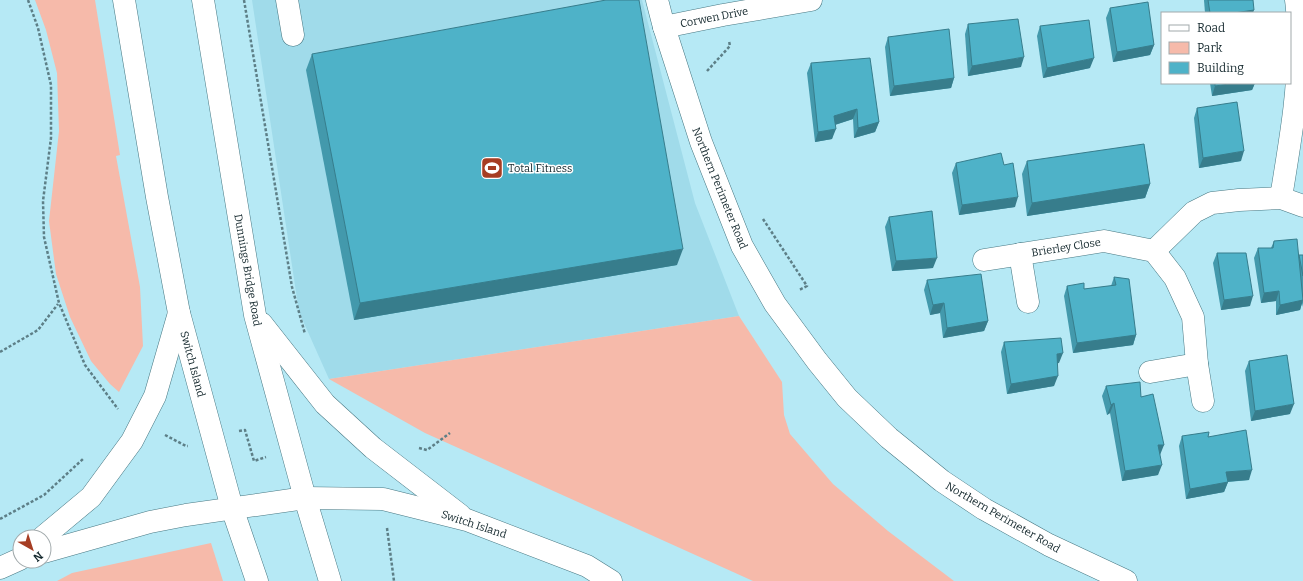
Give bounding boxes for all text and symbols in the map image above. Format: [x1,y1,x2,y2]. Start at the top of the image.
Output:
street label: Corwen Drive [679,5,749,30]
legend [1161,12,1291,84]
text: Road [1197,21,1225,35]
text: Park [1197,41,1223,55]
text: Building [1197,61,1244,75]
street label: Northern Perimeter Road [689,125,750,251]
sports icon: Total Fitness [479,155,505,181]
place label: Total Fitness [508,162,572,175]
street label: Dunnings Bridge Road [231,213,264,328]
street label: Brierley Close [1030,236,1102,259]
street label: Switch Island [177,330,208,399]
street label: Northern Perimeter Road [943,479,1063,556]
street label: Switch Island [440,508,509,541]
north arrow [12,529,52,569]
text: N [30,549,45,564]

